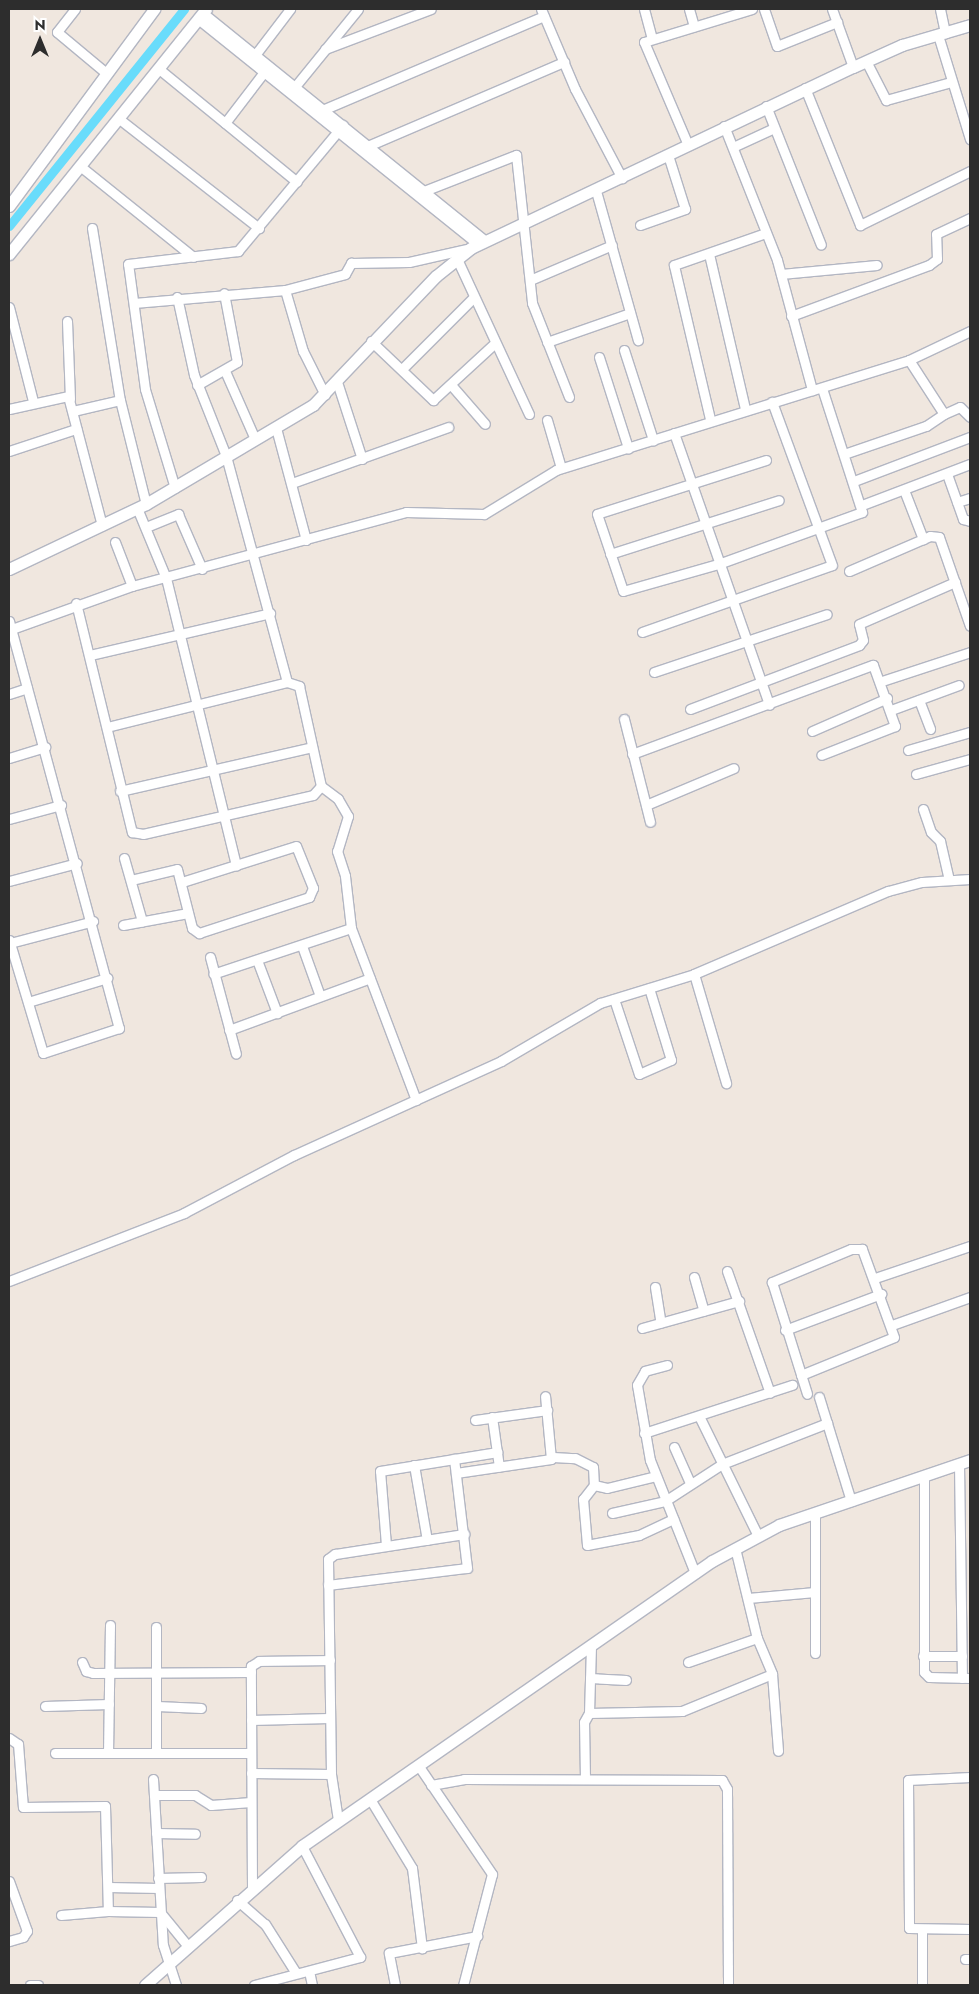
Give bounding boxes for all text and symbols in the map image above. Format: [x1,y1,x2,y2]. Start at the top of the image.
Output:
north arrow [15,15,65,65]
text: N [34,15,46,35]

